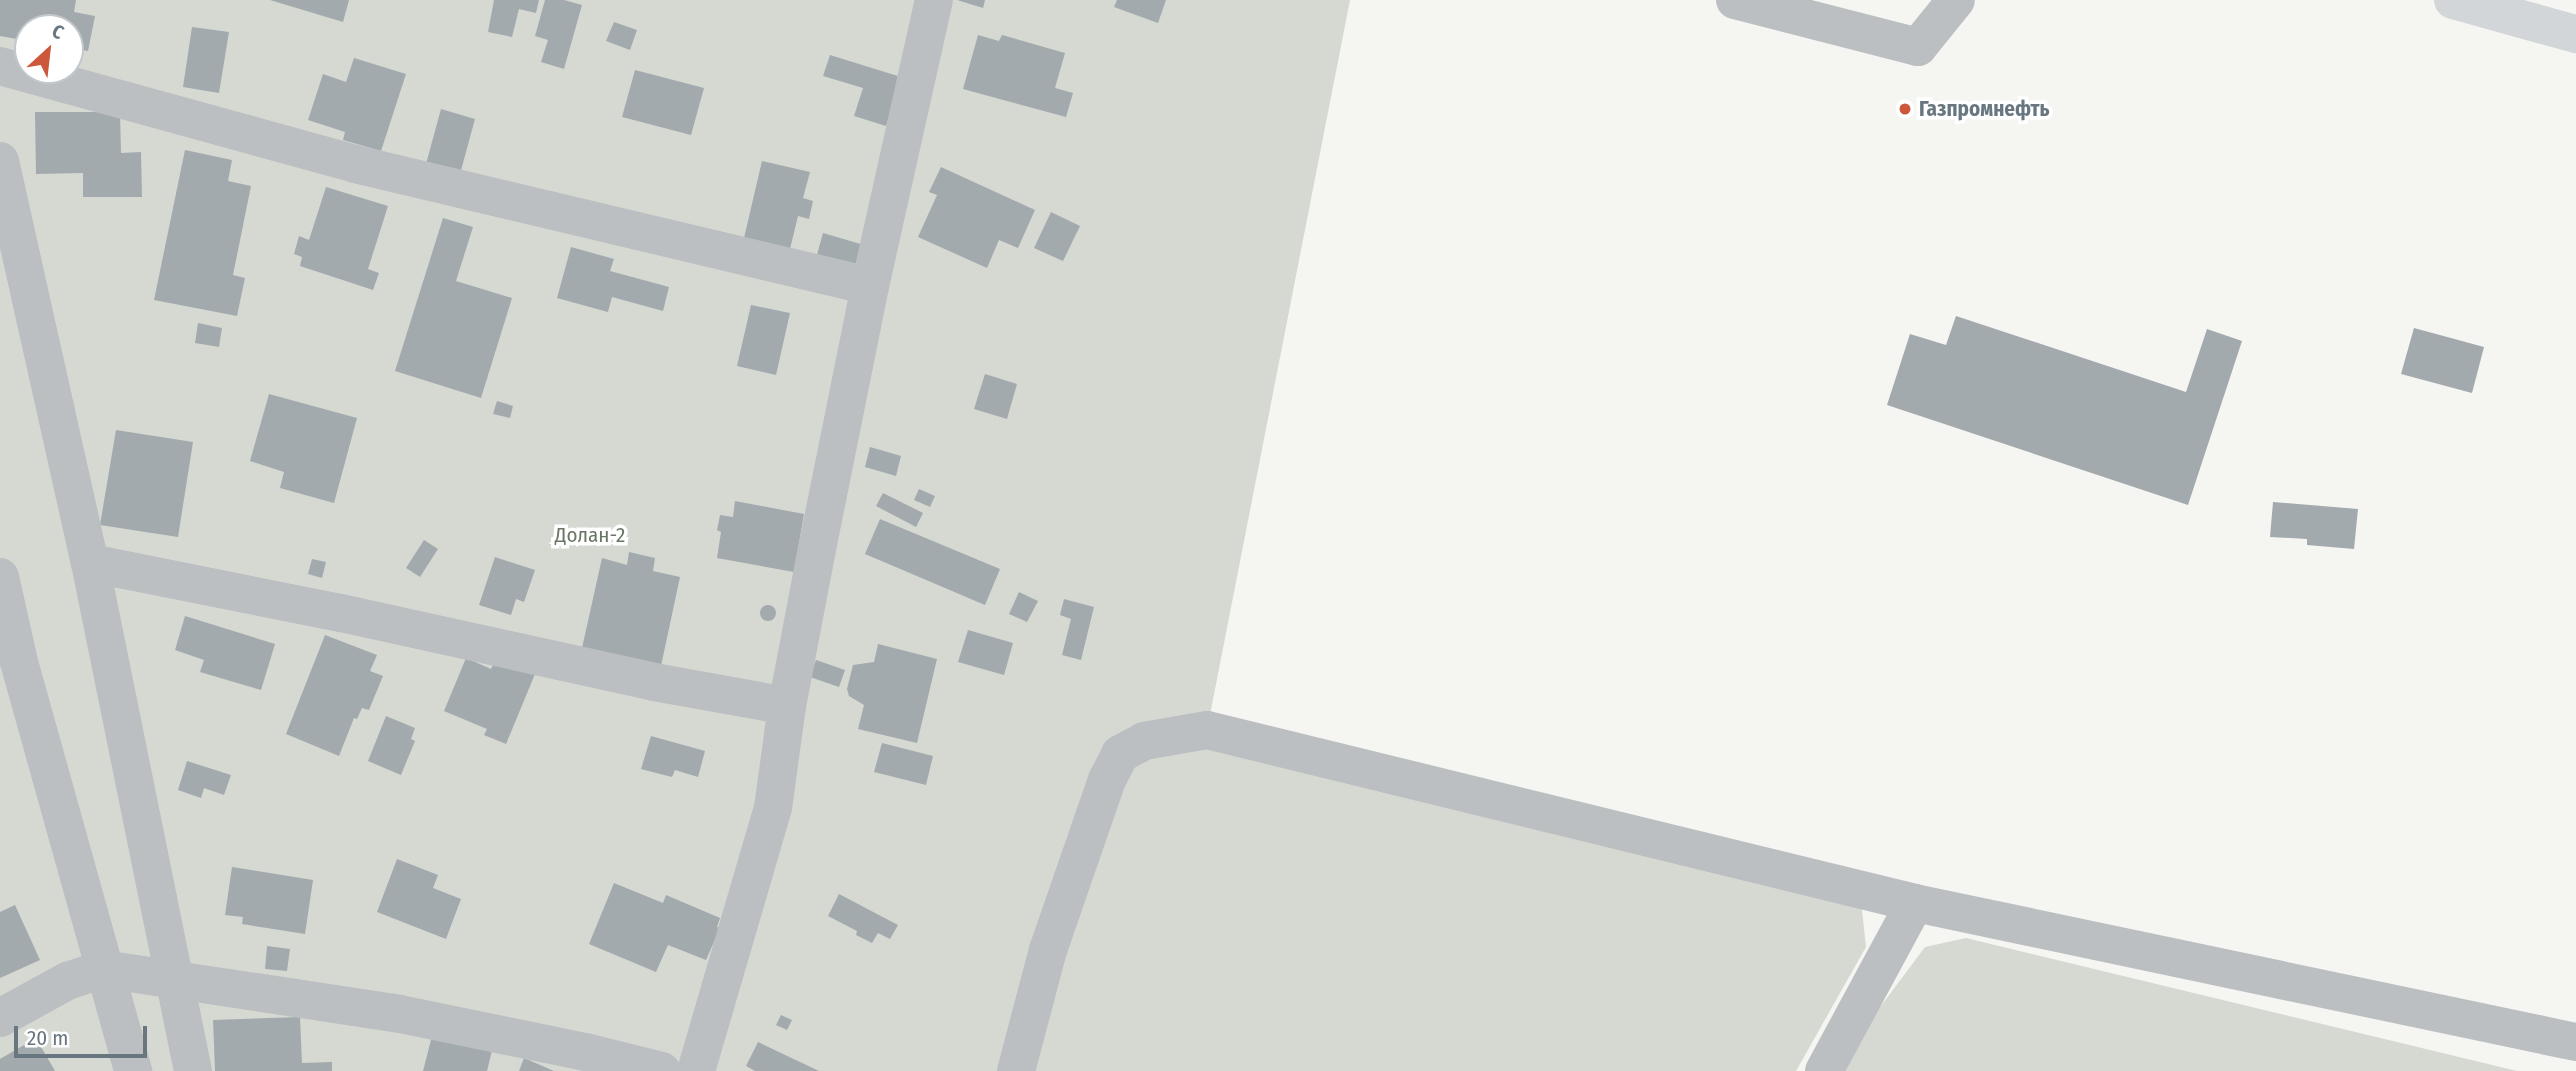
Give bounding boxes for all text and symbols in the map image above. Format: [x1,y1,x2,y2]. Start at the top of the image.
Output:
north arrow [14,14,84,84]
text: С [48,19,68,44]
place label: Газпромнефть [1919,96,2049,122]
marker: Газпромнефть [1897,101,1913,117]
park label: Долан-2 [555,522,625,548]
scale bar [18,1012,150,1056]
text: 20 m [27,1025,68,1051]

